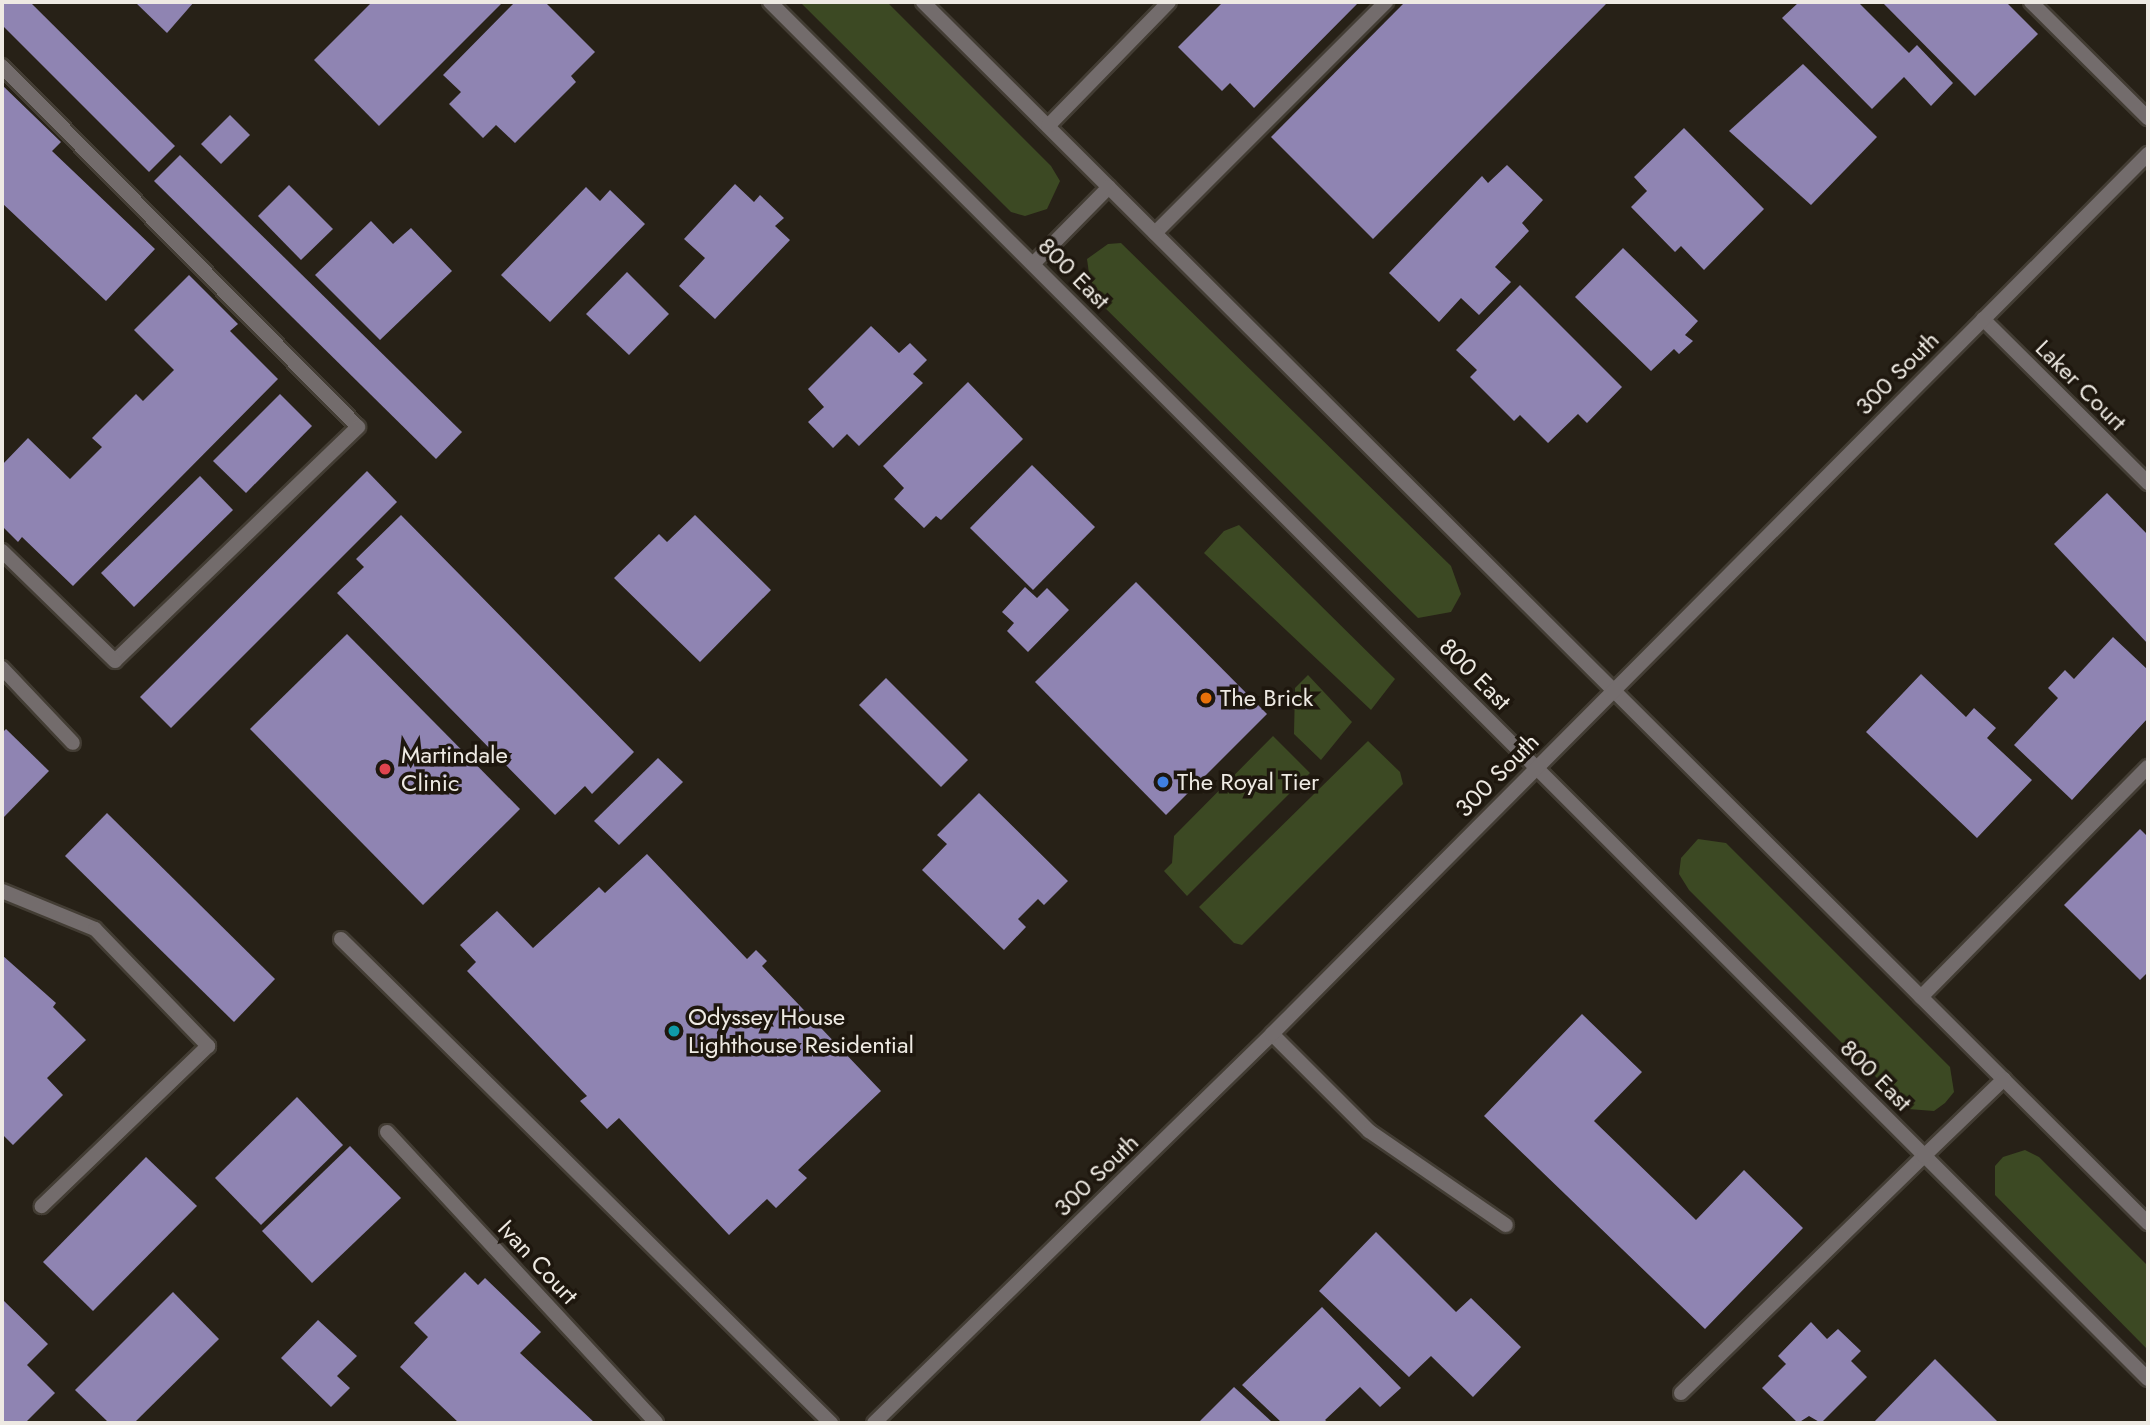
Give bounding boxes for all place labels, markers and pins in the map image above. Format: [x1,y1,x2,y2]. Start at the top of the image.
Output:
place label: The Brick [1220,684,1313,712]
marker: The Brick [1198,690,1214,706]
place label: Martindale Clinic [401,741,508,797]
marker: Martindale Clinic [375,759,395,779]
place label: The Royal Tier [1177,768,1319,796]
marker: The Royal Tier [1155,774,1171,790]
place label: Odyssey House Lighthouse Residential [688,1003,914,1059]
marker: Odyssey House Lighthouse Residential [666,1023,682,1039]

